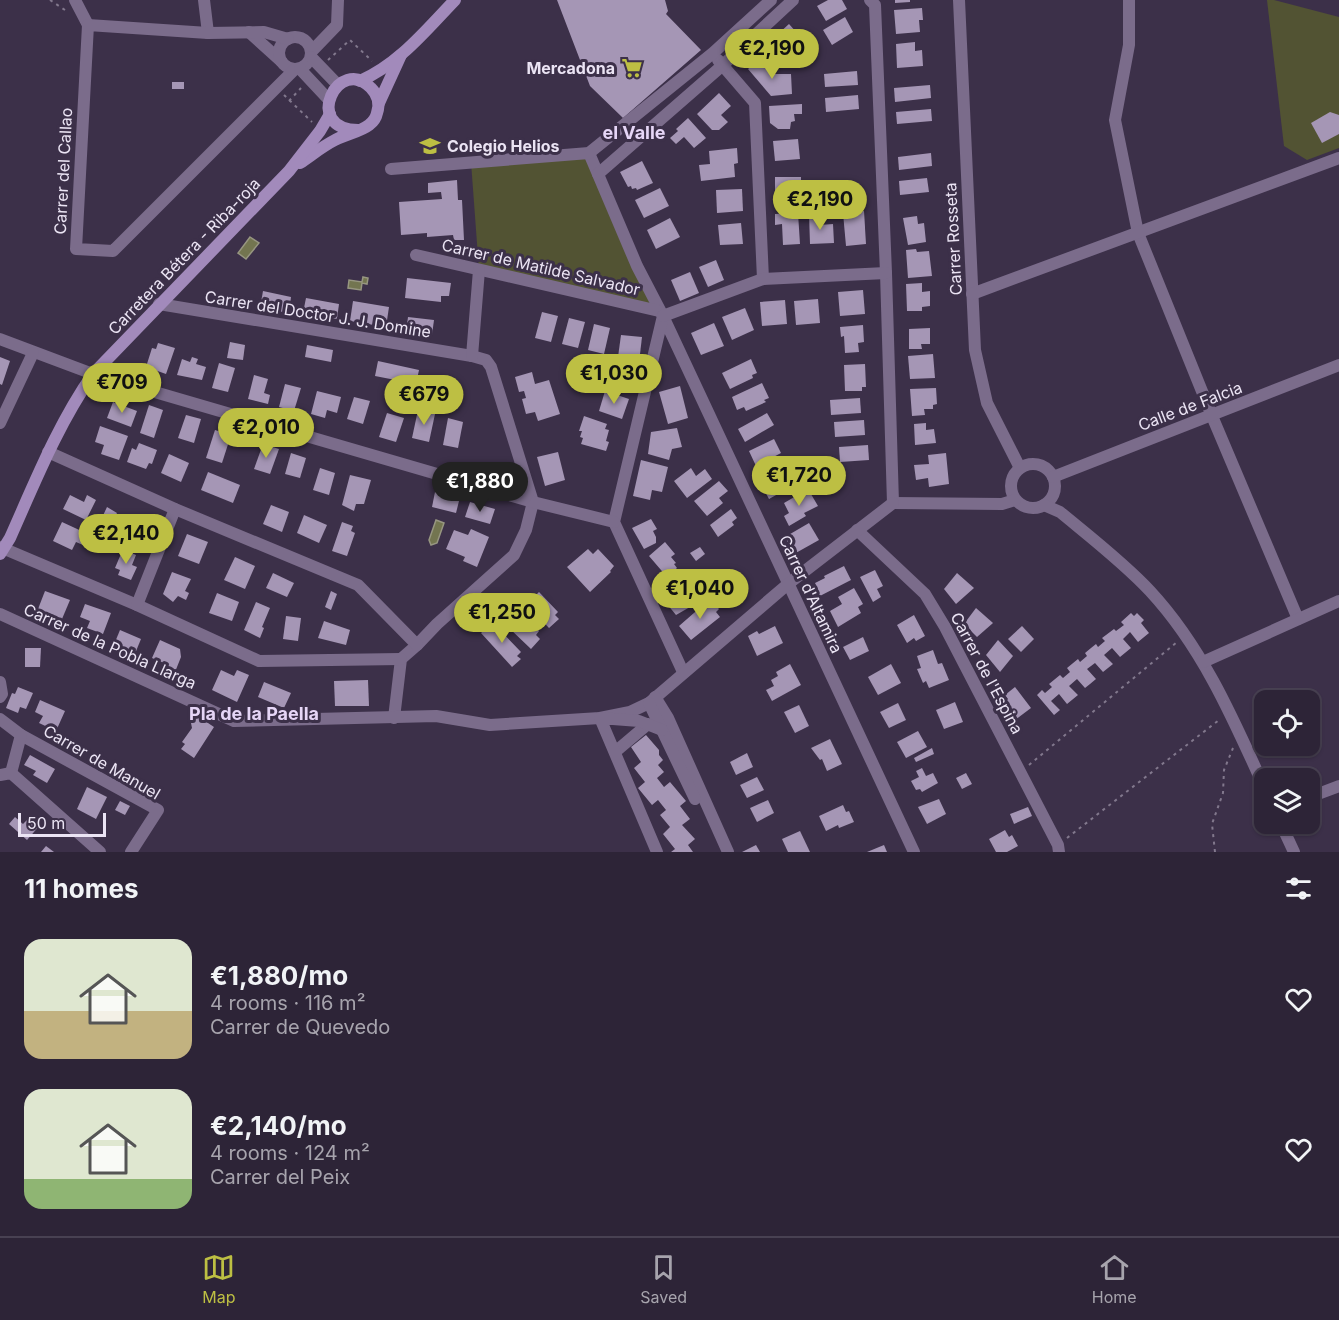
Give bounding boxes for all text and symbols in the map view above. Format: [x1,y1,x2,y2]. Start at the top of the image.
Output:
pin: €2,190 [723,29,821,80]
text: €2,190 [739,36,805,60]
supermarket icon: Mercadona [620,56,644,80]
place label: Mercadona [526,58,615,78]
street label: Carrer del Callao [50,107,76,235]
district label: el Valle [602,122,666,143]
school or university icon: Colegio Helios [418,134,442,158]
place label: Colegio Helios [447,136,560,156]
street label: Carretera Bétera - Riba-roja [104,173,264,339]
pin: €2,190 [771,180,869,231]
street label: Carrer Rosseta [940,182,966,296]
text: €2,190 [787,187,853,211]
street label: Carrer de Matilde Salvador [440,234,642,300]
street label: Carrer del Doctor J. J. Domine [203,286,433,342]
pin: €1,030 [565,354,663,405]
text: €1,030 [580,361,648,385]
pin: €709 [86,363,158,414]
text: €709 [96,370,148,394]
pin: €679 [388,375,460,426]
street label: Calle de Falcia [1135,377,1245,435]
text: €679 [398,382,450,406]
pin: €2,010 [217,408,315,459]
text: €2,010 [232,415,300,439]
pin: €1,720 [750,456,848,507]
pin: €1,880 [431,462,529,513]
text: €1,720 [766,463,832,487]
text: €1,880 [446,469,514,493]
pin: €2,140 [77,514,175,565]
text: €2,140 [93,521,159,545]
street label: Carrer d'Altamira [775,532,847,656]
pin: €1,040 [651,569,749,620]
text: €1,040 [666,576,734,600]
pin: €1,250 [453,593,551,644]
street label: Carrer de la Pobla Llarga [21,599,199,693]
text: €1,250 [468,600,536,624]
street label: Carrer de l'Espina [946,609,1028,737]
map controls [1254,690,1320,834]
button: locate [1254,690,1320,756]
district label: Pla de la Paella [189,703,319,724]
street label: Carrer de Manuel [40,720,164,804]
button: layers [1254,768,1320,834]
scale bar [18,810,106,838]
text: 50 m [27,813,65,833]
icon: filters [1282,872,1315,905]
text: 11 homes [24,873,139,904]
text: €1,880/mo [210,960,348,991]
icon: home [72,963,144,1035]
icon: heart [1282,983,1315,1016]
text: 4 rooms · 116 m² [210,991,365,1015]
text: Carrer de Quevedo [210,1015,390,1039]
text: €2,140/mo [210,1110,347,1141]
icon: home [72,1113,144,1185]
icon: heart [1282,1133,1315,1166]
text: 4 rooms · 124 m² [210,1141,370,1165]
text: Carrer del Peix [210,1165,350,1189]
tab: Map [202,1251,236,1307]
tab: Saved [640,1251,687,1307]
tab: Home [1092,1251,1137,1307]

